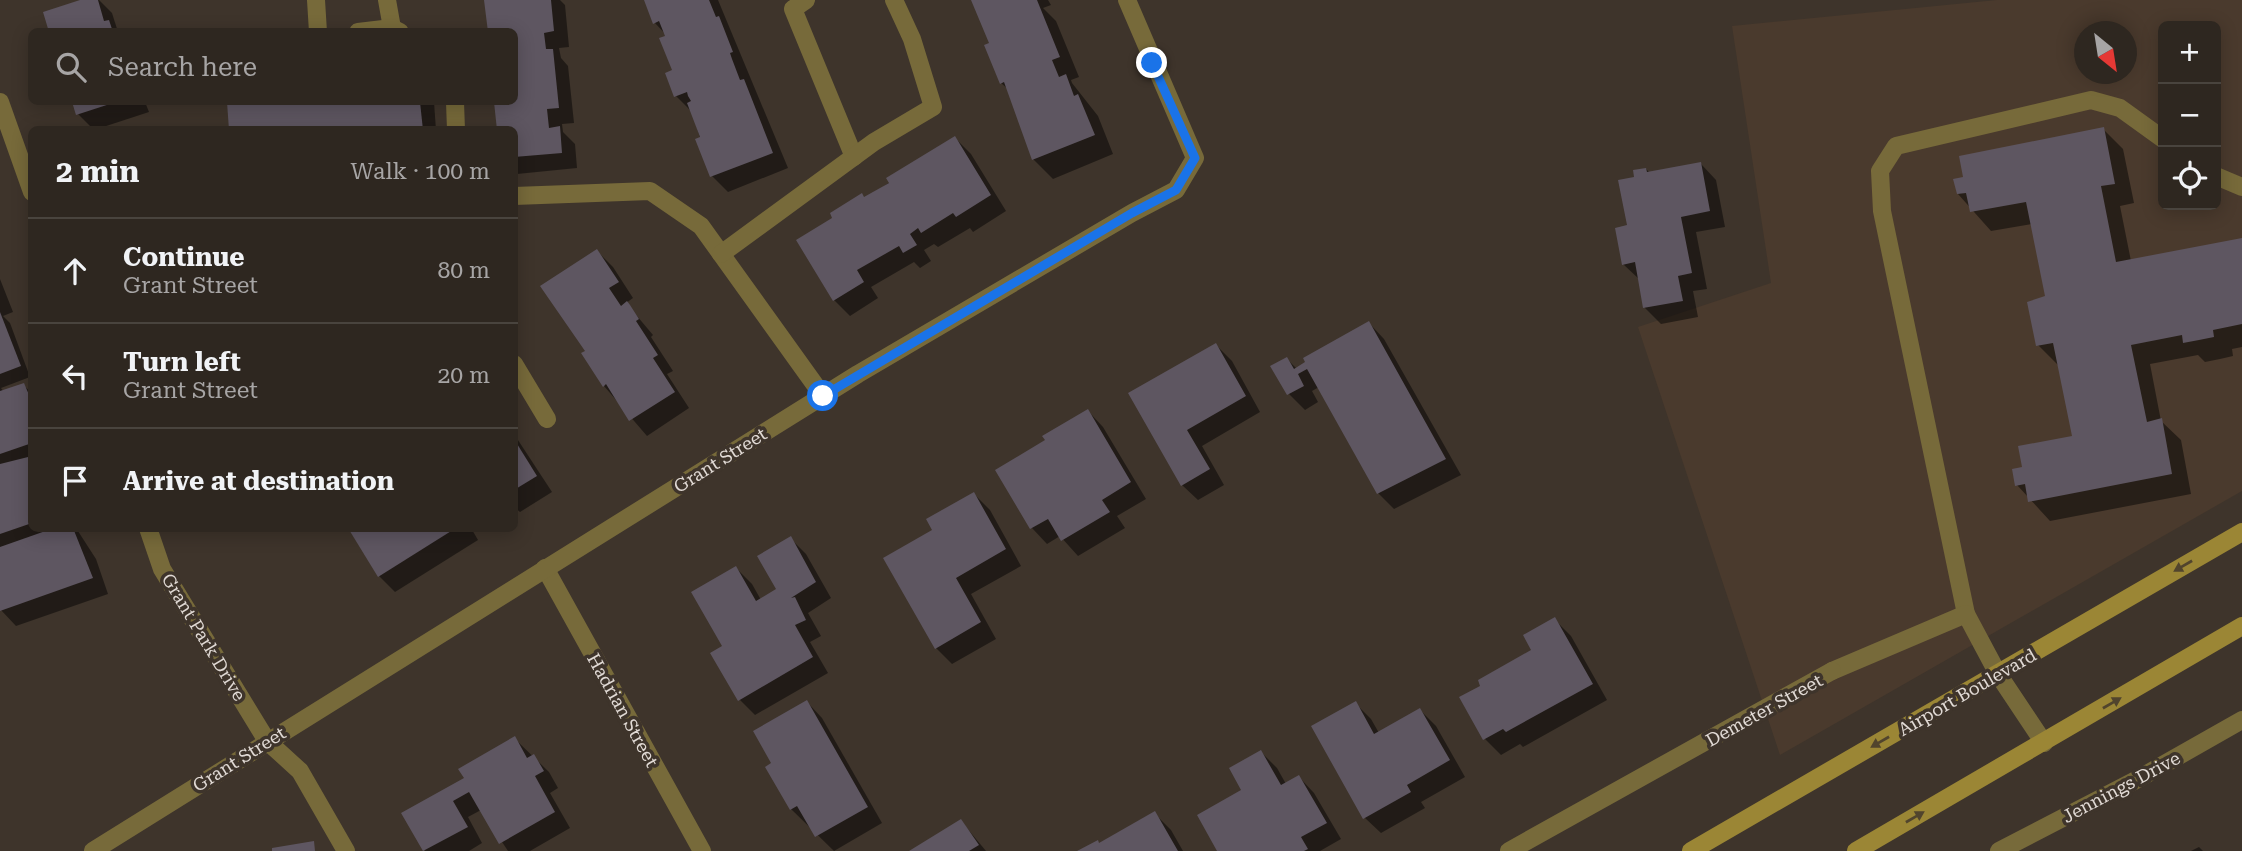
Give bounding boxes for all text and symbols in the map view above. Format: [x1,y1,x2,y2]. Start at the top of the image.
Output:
north arrow [2074,21,2137,84]
map controls [2158,21,2221,210]
button: + [2158,21,2221,84]
search box [28,28,518,105]
route end [1136,47,1167,78]
icon: search [52,48,90,86]
text: Search here [108,52,257,82]
button: − [2158,84,2221,147]
button: locate [2158,147,2221,210]
text: 2 min [56,154,139,189]
text: Walk · 100 m [351,158,490,185]
text: Continue [123,242,245,272]
icon: ahead [56,252,94,290]
text: 80 m [437,257,490,284]
text: Grant Street [123,272,258,299]
text: Turn left [123,347,241,377]
icon: left [56,357,94,395]
text: 20 m [437,362,490,389]
text: Grant Street [123,377,258,404]
route start [807,380,838,411]
street label: Grant Street [670,423,771,497]
icon: arrive [56,462,94,500]
text: Arrive at destination [123,466,394,496]
one-way arrow [2173,560,2193,572]
street label: Grant Park Drive [158,569,250,705]
street label: Airport Boulevard [1894,644,2040,740]
street label: Hadrian Street [583,650,663,771]
street label: Demeter Street [1702,669,1826,751]
one-way arrow [2102,696,2121,709]
street label: Grant Street [189,722,290,796]
one-way arrow [1871,735,1890,748]
street label: Jennings Drive [2058,747,2184,827]
one-way arrow [1905,811,1925,823]

